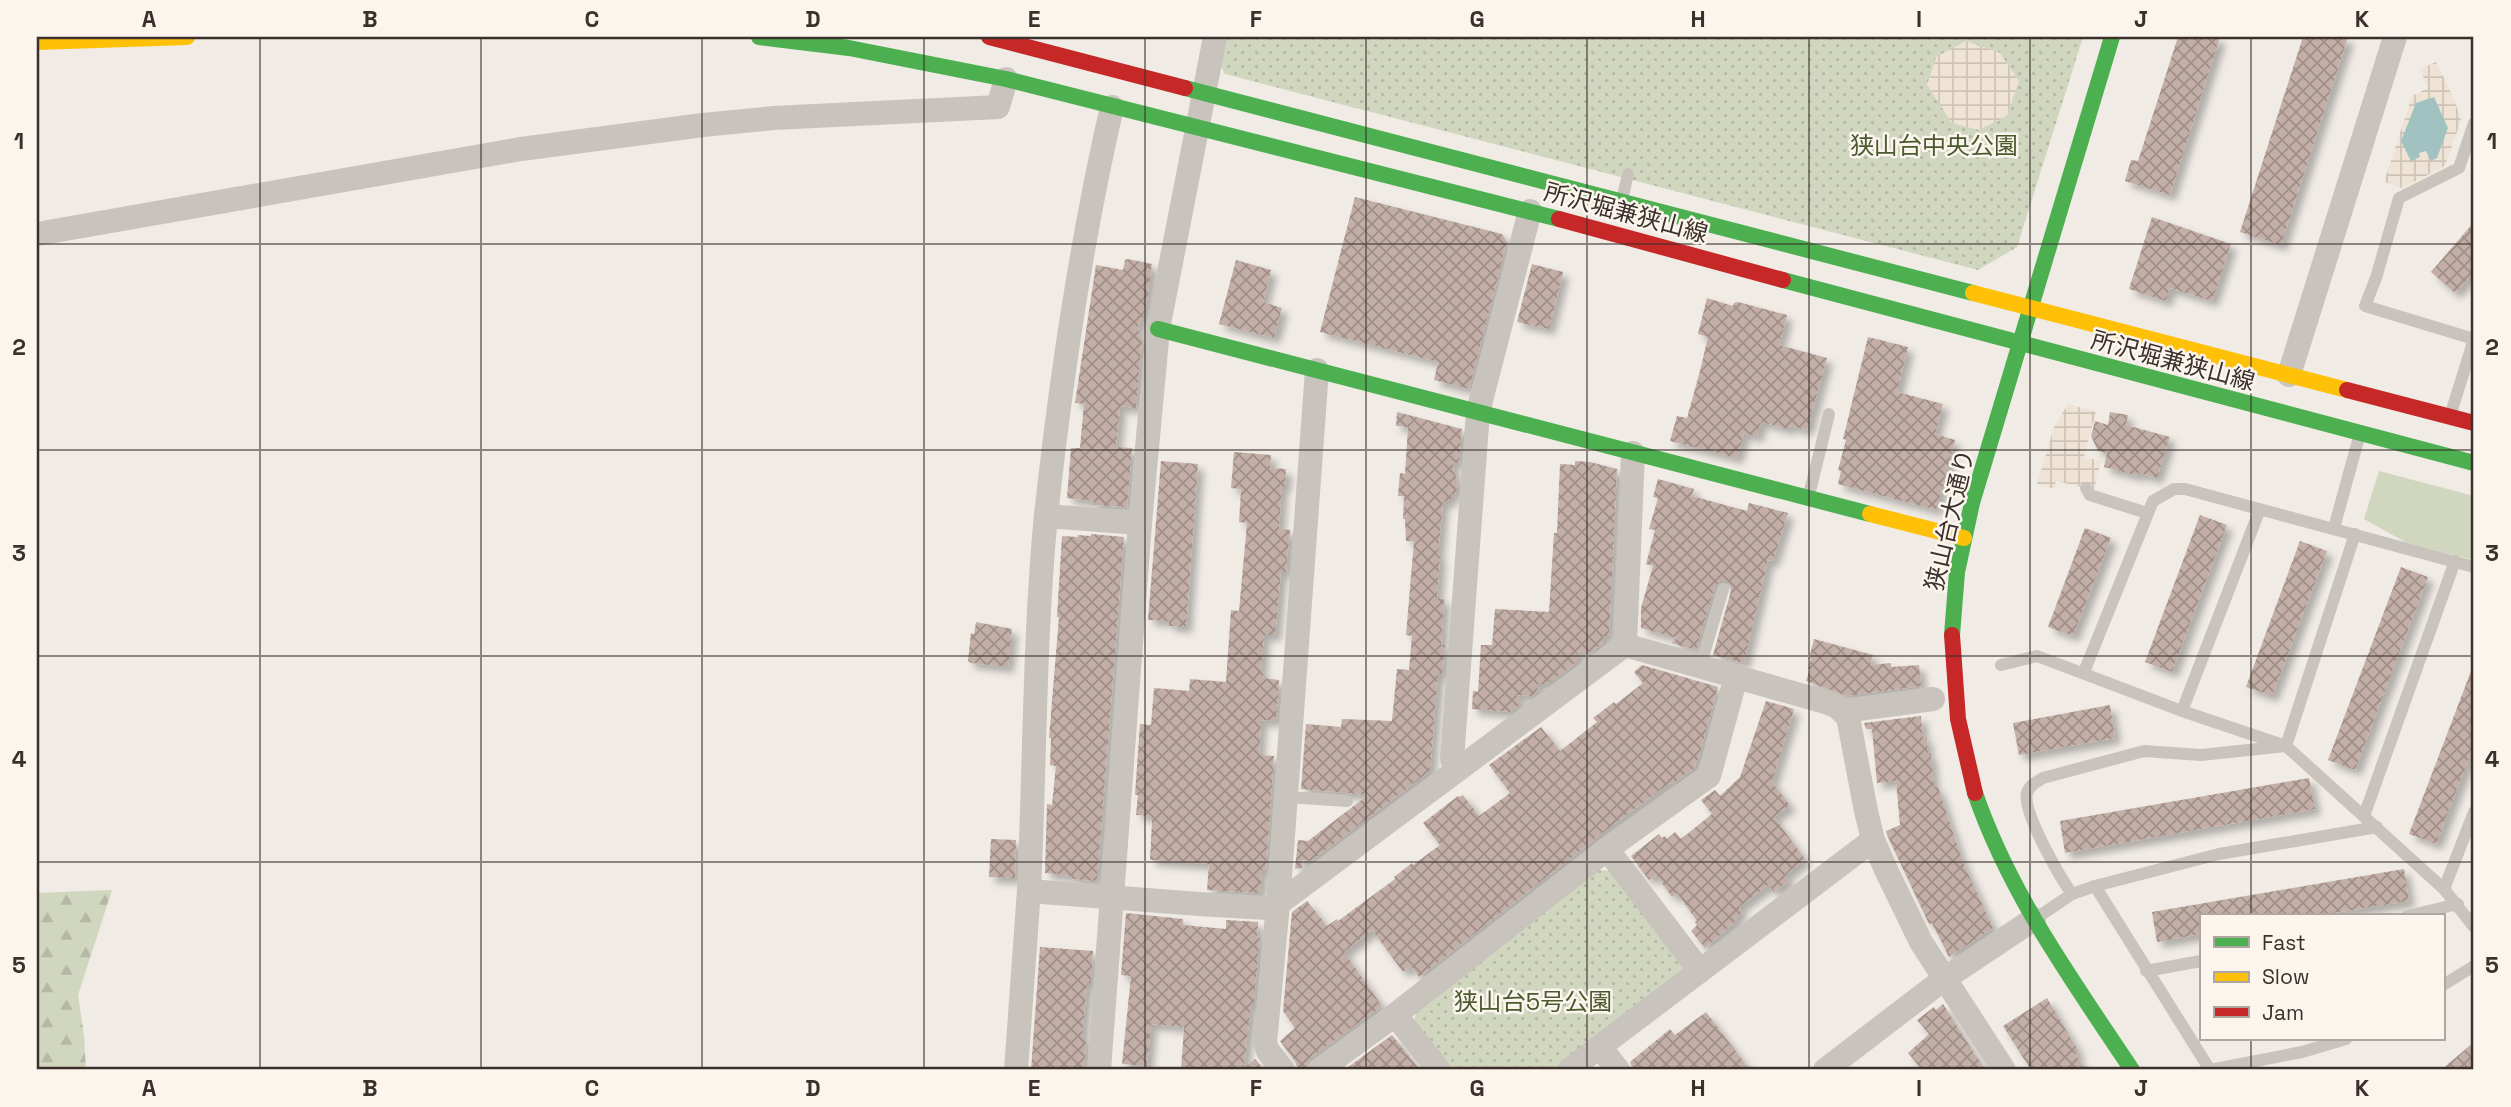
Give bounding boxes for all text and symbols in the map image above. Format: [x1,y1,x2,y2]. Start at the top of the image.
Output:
text: A [142,4,157,34]
text: B [362,4,378,34]
text: C [585,4,599,34]
text: D [805,4,821,34]
text: E [1028,4,1040,34]
text: F [1250,4,1262,34]
text: G [1469,4,1485,34]
text: H [1690,4,1706,34]
text: I [1916,4,1922,34]
text: J [2134,4,2148,34]
text: K [2355,4,2370,34]
text: 1 [14,126,24,156]
text: 1 [2487,126,2497,156]
park label: 狭山台中央公園 [1850,130,2018,161]
street label: 所沢堀兼狭山線 [1541,176,1711,249]
street label: 所沢堀兼狭山線 [2088,324,2258,397]
text: 2 [12,332,26,362]
text: 2 [2485,332,2499,362]
street label: 狭山台大通り [1918,446,1981,594]
text: 3 [12,538,26,568]
text: 3 [2485,538,2499,568]
text: 4 [12,744,27,774]
text: 4 [2485,744,2500,774]
legend [2200,914,2444,1040]
text: Fast [2262,929,2306,956]
text: 5 [12,950,26,980]
text: 5 [2485,950,2499,980]
text: Slow [2262,963,2310,990]
park label: 狭山台5号公園 [1454,986,1612,1017]
text: Jam [2262,999,2304,1026]
text: A [142,1073,157,1103]
text: B [362,1073,378,1103]
text: C [585,1073,599,1103]
text: D [805,1073,821,1103]
text: E [1028,1073,1040,1103]
text: F [1250,1073,1262,1103]
text: G [1469,1073,1485,1103]
text: H [1690,1073,1706,1103]
text: I [1916,1073,1922,1103]
text: J [2134,1073,2148,1103]
text: K [2355,1073,2370,1103]

